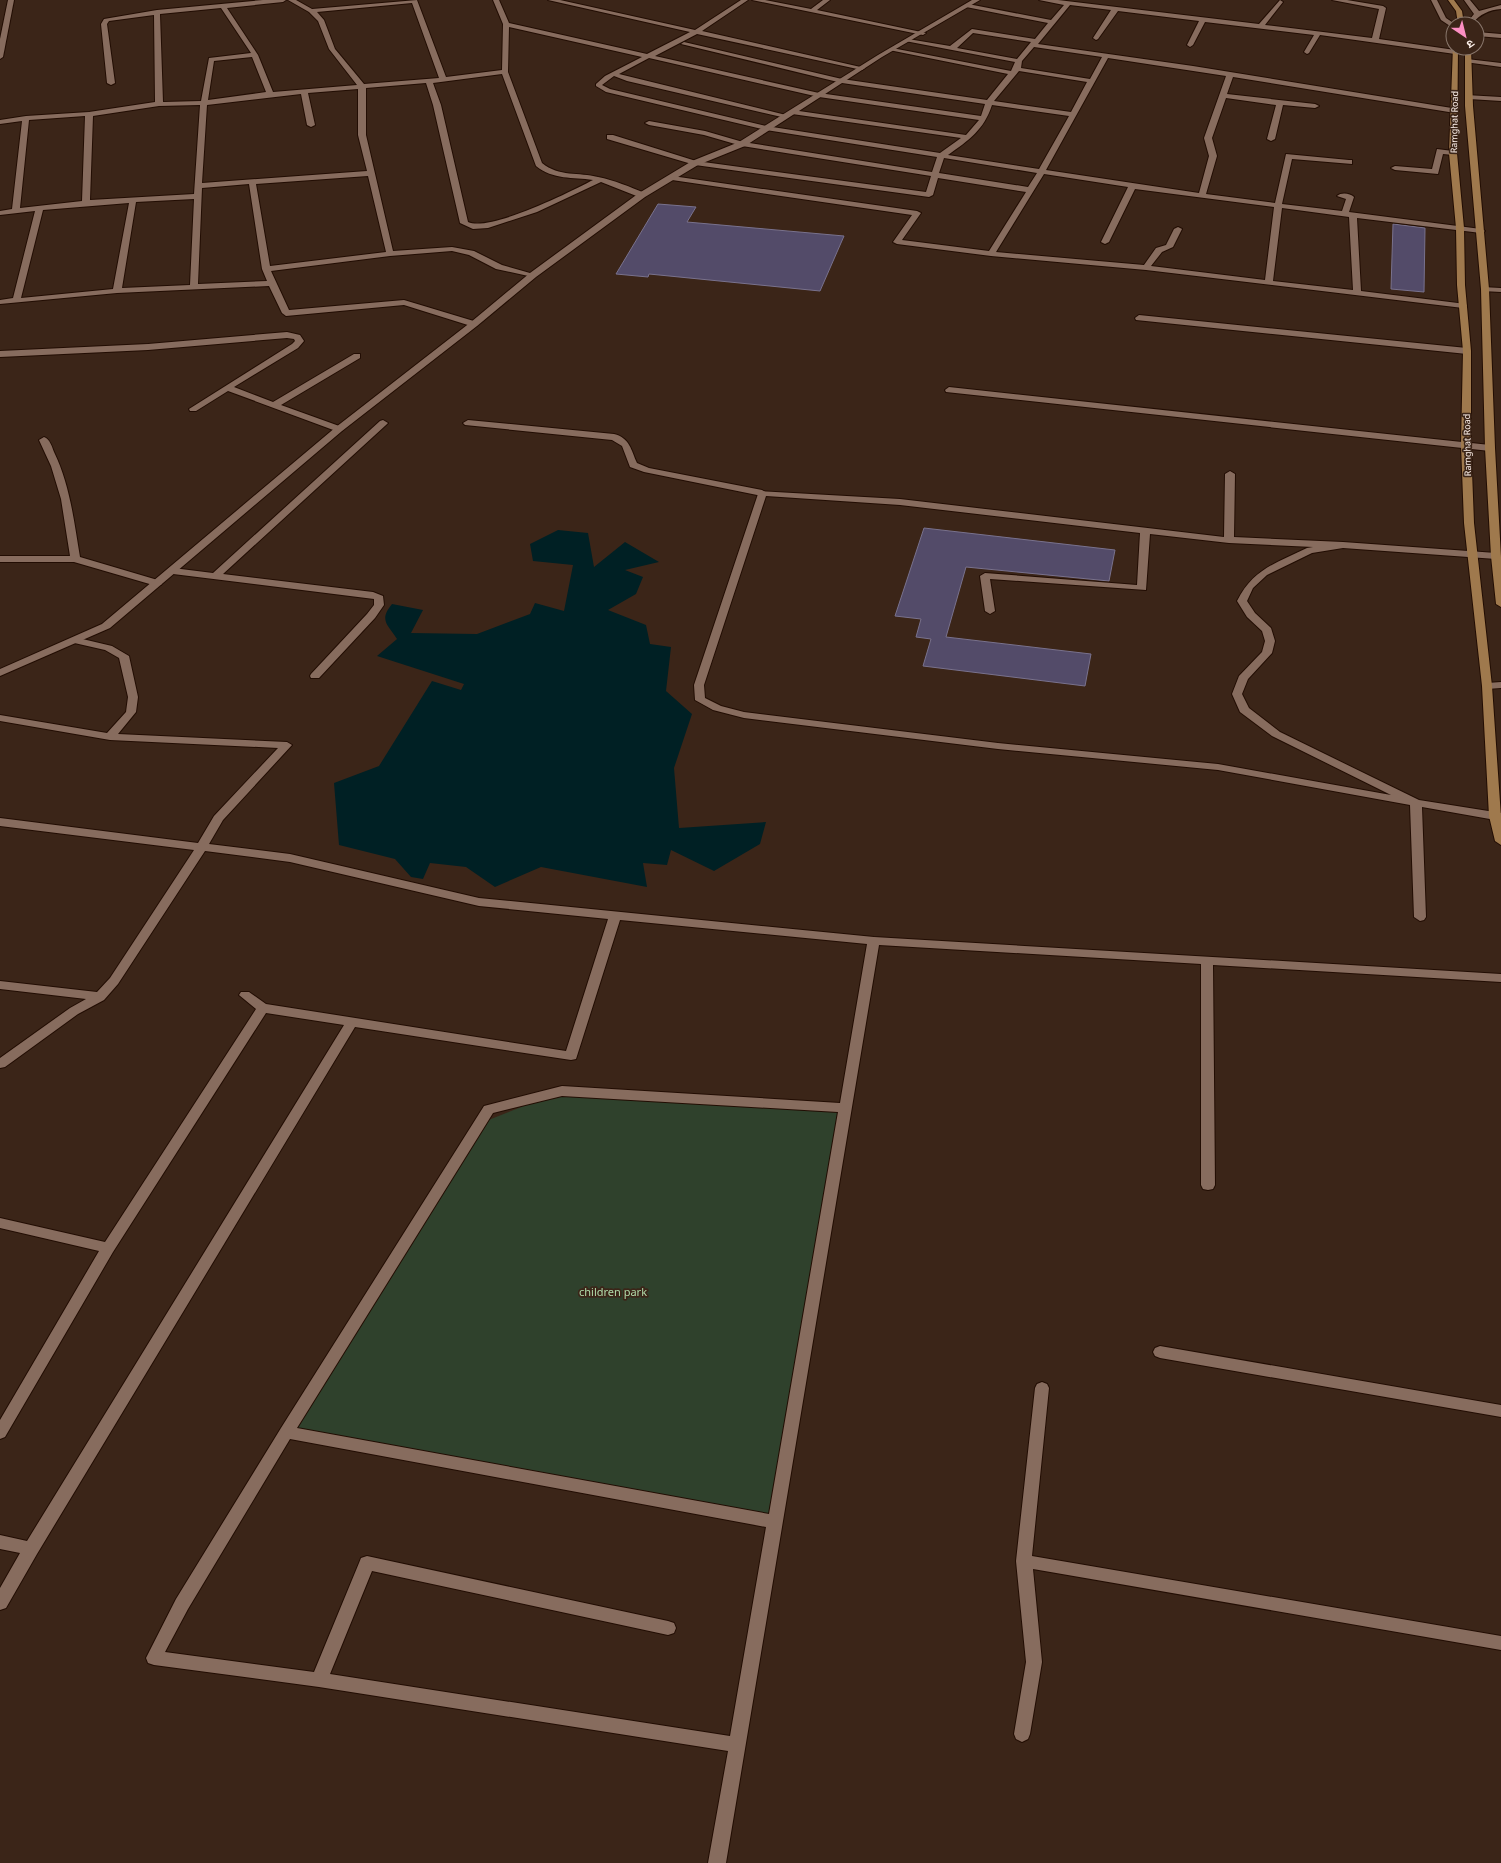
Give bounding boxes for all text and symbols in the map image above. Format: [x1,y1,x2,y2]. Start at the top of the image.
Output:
north arrow [1445,16,1485,56]
text: उ [1464,37,1478,53]
street label: Ramghat Road [1447,91,1461,153]
street label: Ramghat Road [1460,414,1474,476]
park label: children park [579,1284,647,1299]

